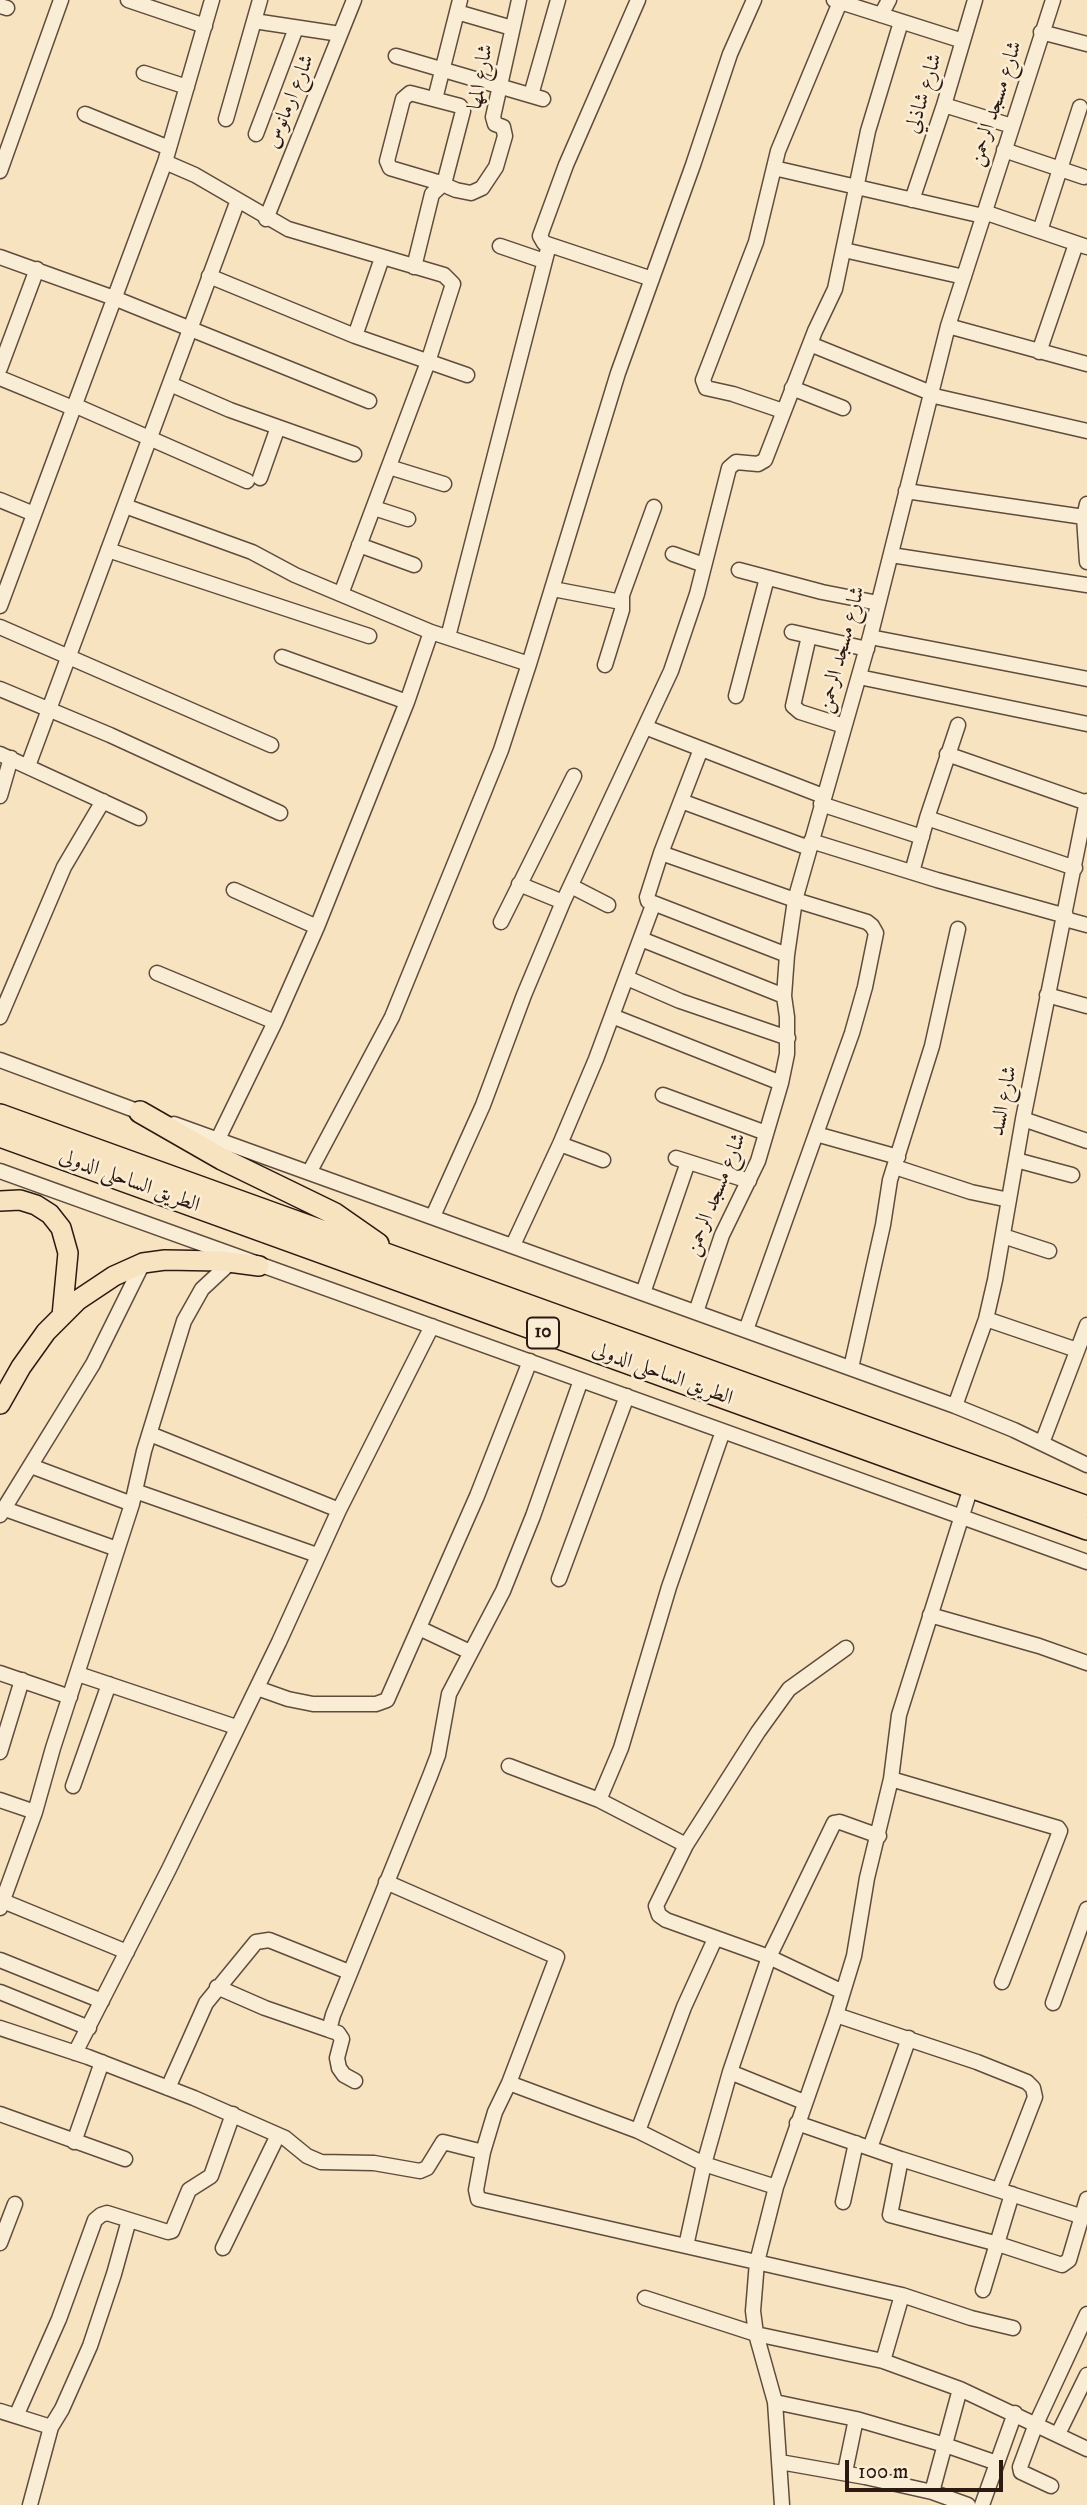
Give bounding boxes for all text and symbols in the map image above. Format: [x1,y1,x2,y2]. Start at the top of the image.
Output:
street label: شارع مسجد الرحمن [965,38,1029,170]
street label: شارع المها [464,42,500,112]
street label: شارع ارمانوس [261,51,321,153]
street label: شارع شاذلي [901,51,949,137]
street label: شارع مسجد الرحمن [814,584,872,716]
street label: شارع السد [986,1064,1024,1138]
street label: شارع مسجد الرحمن [681,1130,753,1260]
street label: الطريق الساحلى الدولى [55,1145,203,1219]
road number: 10 [527,1317,559,1348]
street label: الطريق الساحلى الدولى [588,1338,736,1412]
scale bar [849,2446,1006,2490]
text: 100 m [858,2459,909,2485]

